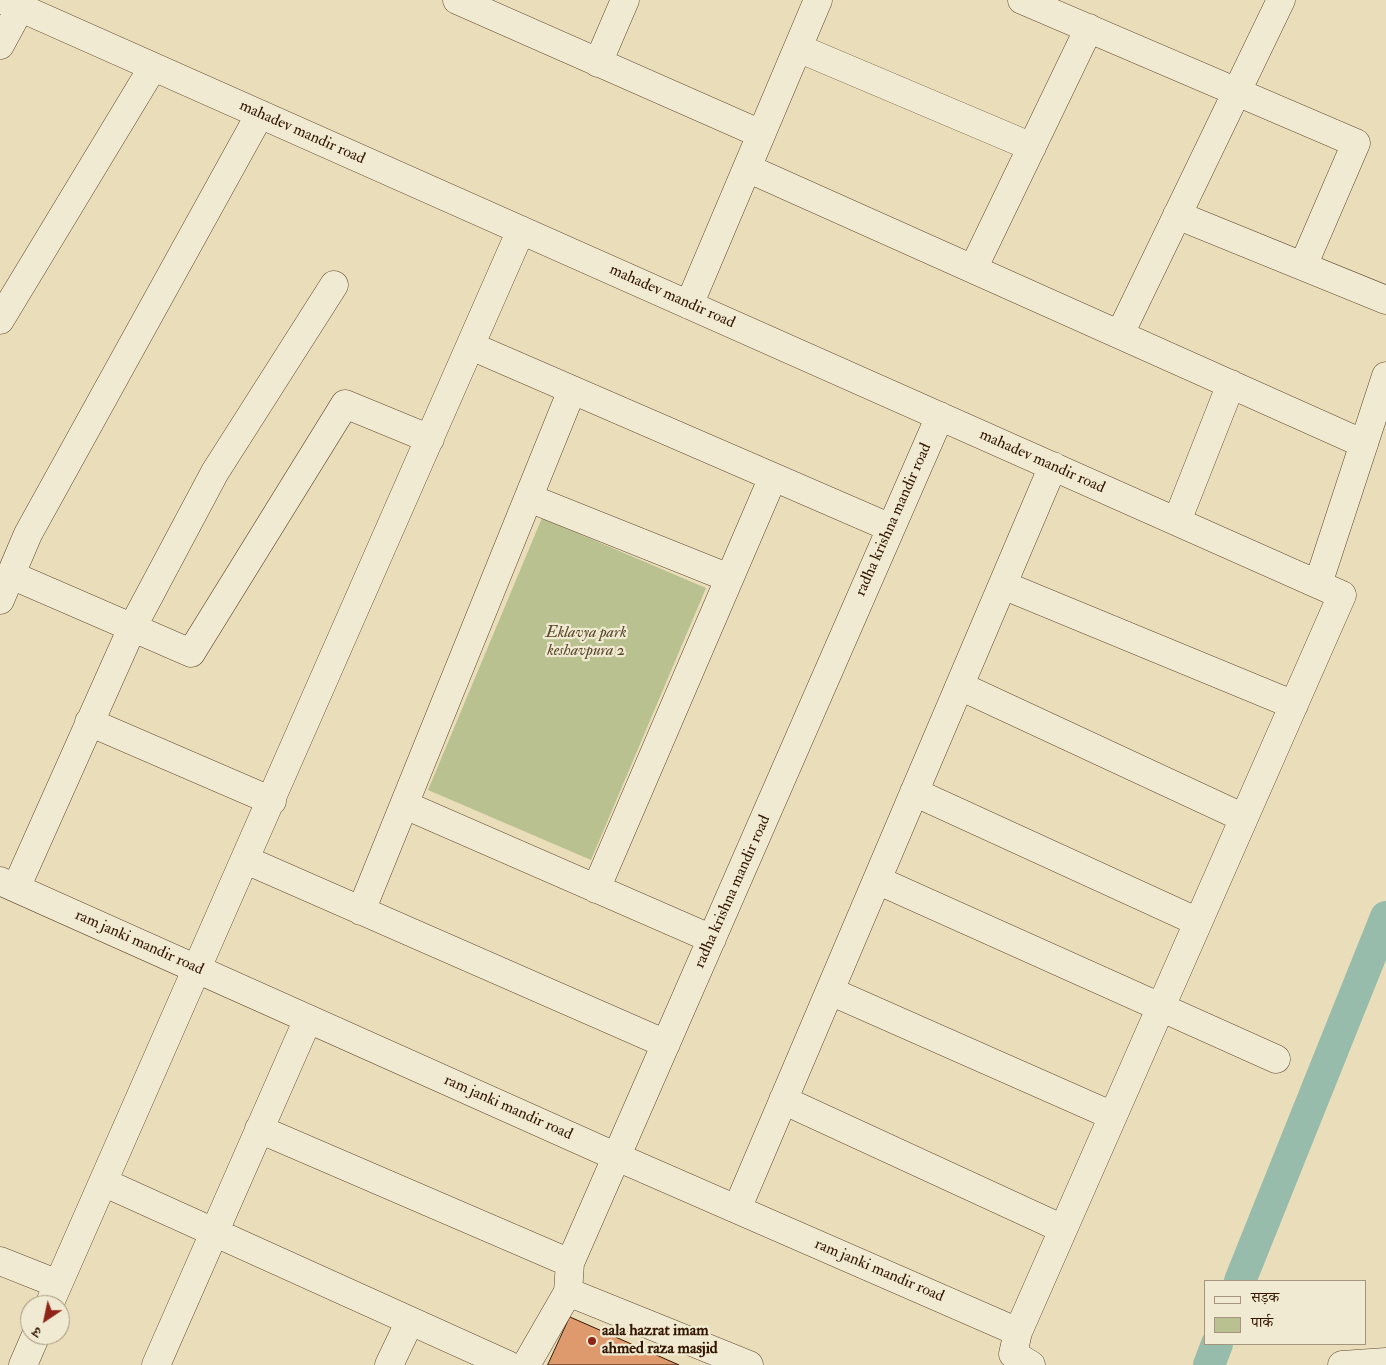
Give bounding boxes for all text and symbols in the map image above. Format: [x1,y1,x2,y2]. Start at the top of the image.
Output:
street label: mahadev mandir road [236,97,368,169]
street label: mahadev mandir road [606,261,738,333]
street label: mahadev mandir road [976,426,1108,498]
street label: radha krishna mandir road [852,441,936,599]
park label: Eklavya park keshavpura 2 [545,624,627,662]
street label: radha krishna mandir road [691,813,775,971]
street label: ram janki mandir road [72,906,206,980]
street label: ram janki mandir road [441,1071,575,1145]
street label: ram janki mandir road [811,1235,947,1307]
legend [1204,1280,1366,1345]
text: सड़क [1251,1288,1279,1307]
north arrow [20,1295,70,1345]
text: पार्क [1251,1313,1273,1332]
place label: aala hazrat imam ahmed raza masjid [602,1322,718,1360]
text: उ [29,1323,45,1341]
marker: aala hazrat imam ahmed raza masjid [586,1335,598,1347]

